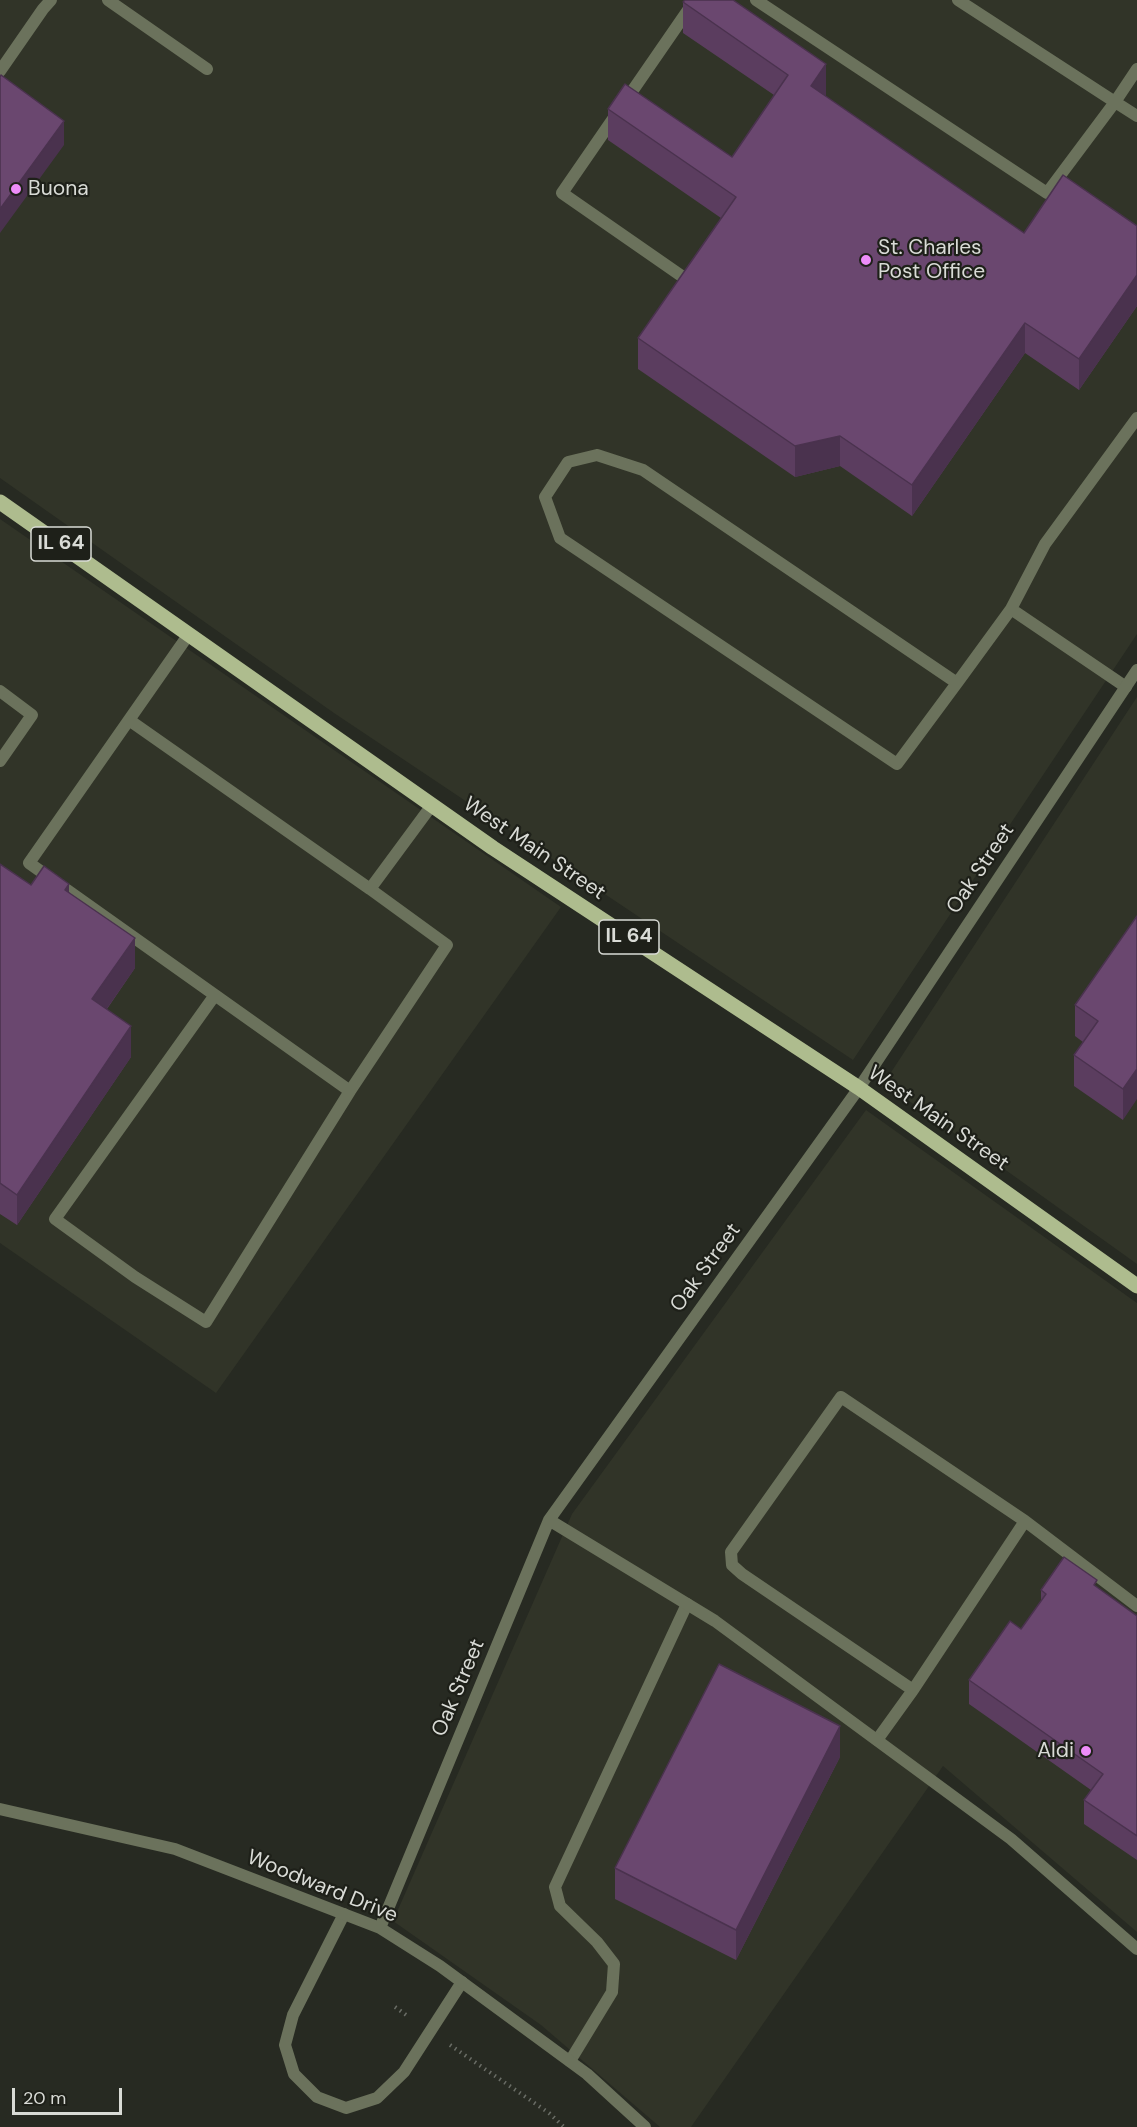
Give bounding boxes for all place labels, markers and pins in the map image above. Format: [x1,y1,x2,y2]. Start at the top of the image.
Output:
place label: Buona [28,176,89,202]
marker: Buona [9,182,23,196]
place label: St. Charles Post Office [878,235,985,285]
marker: St. Charles Post Office [859,253,873,267]
place label: Aldi [1037,1738,1074,1764]
marker: Aldi [1079,1744,1093,1758]

